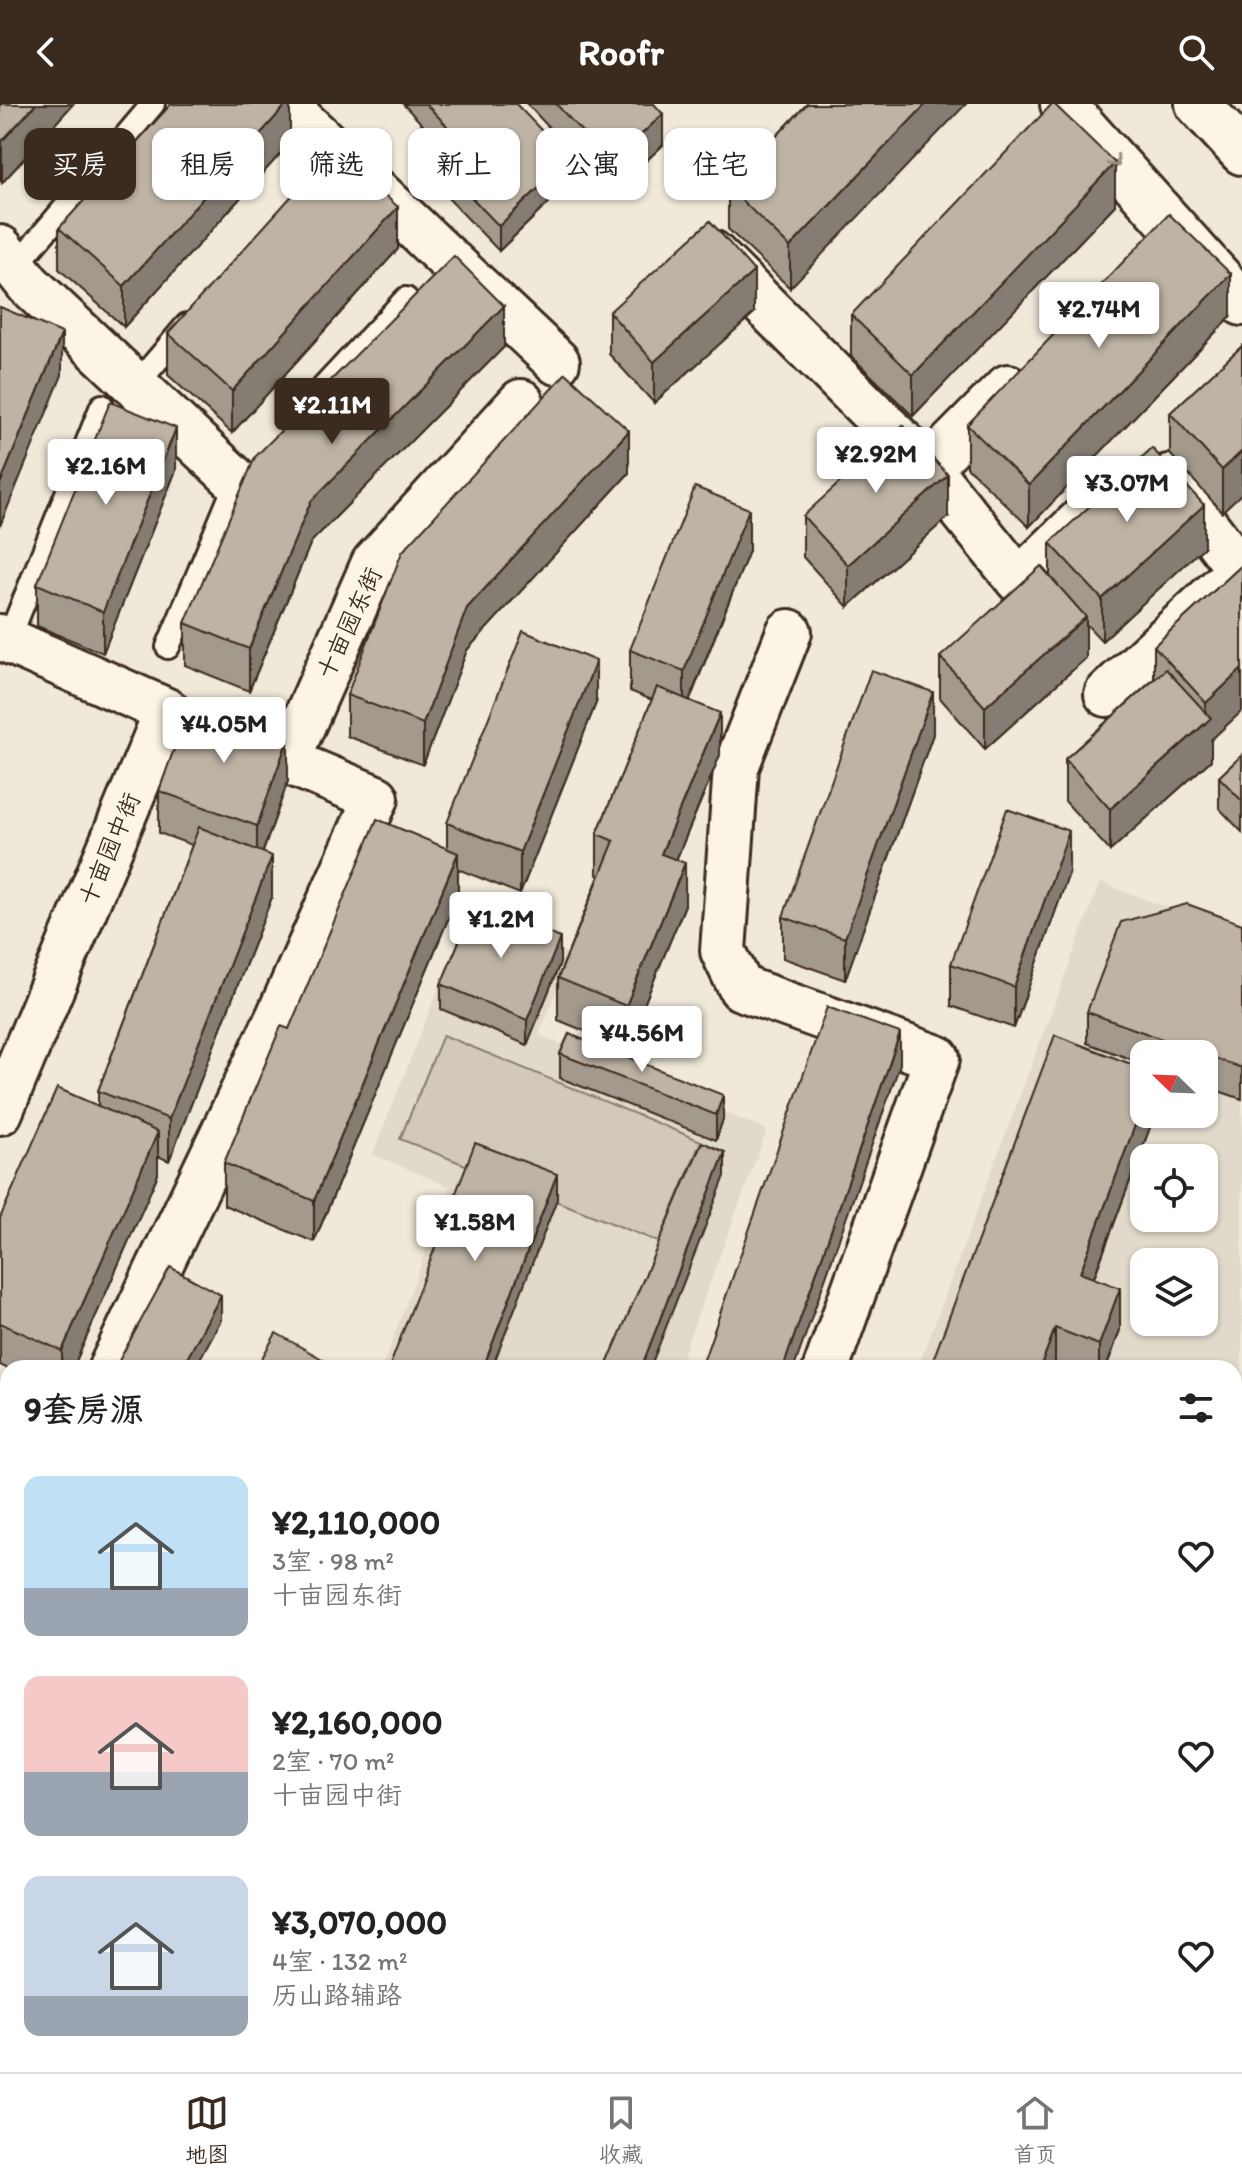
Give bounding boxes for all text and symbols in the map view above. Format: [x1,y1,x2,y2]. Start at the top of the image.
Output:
icon: back [24,30,68,74]
icon: search [1174,30,1218,74]
text: Roofr [578,31,664,74]
chip: 买房 [24,128,136,200]
chip: 租房 [152,128,264,200]
chip: 筛选 [280,128,392,200]
chip: 新上 [408,128,520,200]
chip: 公寓 [536,128,648,200]
chip: 住宅 [664,128,776,200]
one-way arrow [1105,152,1120,167]
pin: ¥2.74M [1034,282,1164,350]
text: ¥2.74M [1057,292,1141,324]
pin: ¥2.11M [267,378,397,446]
text: ¥2.11M [292,388,372,420]
pin: ¥2.92M [811,427,941,495]
text: ¥2.92M [835,437,917,469]
pin: ¥2.16M [41,439,171,507]
text: ¥2.16M [66,449,146,481]
pin: ¥3.07M [1062,456,1192,524]
text: ¥3.07M [1085,466,1169,498]
street label: 十亩园东街 [311,562,387,684]
pin: ¥4.05M [159,697,289,765]
text: ¥4.05M [181,707,267,739]
street label: 十亩园中街 [72,788,146,910]
pin: ¥1.2M [445,892,557,960]
text: ¥1.2M [467,902,535,934]
pin: ¥4.56M [577,1006,707,1074]
text: ¥4.56M [600,1016,684,1048]
north arrow [1130,1040,1218,1128]
map controls [1130,1040,1218,1336]
button: locate [1130,1144,1218,1232]
pin: ¥1.58M [410,1195,540,1263]
text: ¥1.58M [434,1205,516,1237]
button: layers [1130,1248,1218,1336]
icon: filters [1174,1386,1218,1430]
text: 9套房源 [24,1389,144,1430]
text: ¥2,110,000 [272,1502,440,1543]
icon: home [88,1508,184,1604]
icon: heart [1174,1534,1218,1578]
text: 3室 · 98 m² [272,1545,394,1577]
text: 十亩园东街 [272,1579,402,1611]
text: ¥2,160,000 [272,1702,443,1743]
icon: home [88,1708,184,1804]
icon: heart [1174,1734,1218,1778]
text: 2室 · 70 m² [272,1745,394,1777]
text: 十亩园中街 [272,1779,402,1811]
text: ¥3,070,000 [272,1902,447,1943]
icon: home [88,1908,184,2004]
icon: heart [1174,1934,1218,1978]
text: 4室 · 132 m² [272,1945,407,1977]
text: 历山路辅路 [272,1979,402,2011]
tab: 地图 [185,2091,229,2168]
tab: 收藏 [599,2091,643,2168]
tab: 首页 [1013,2091,1057,2168]

